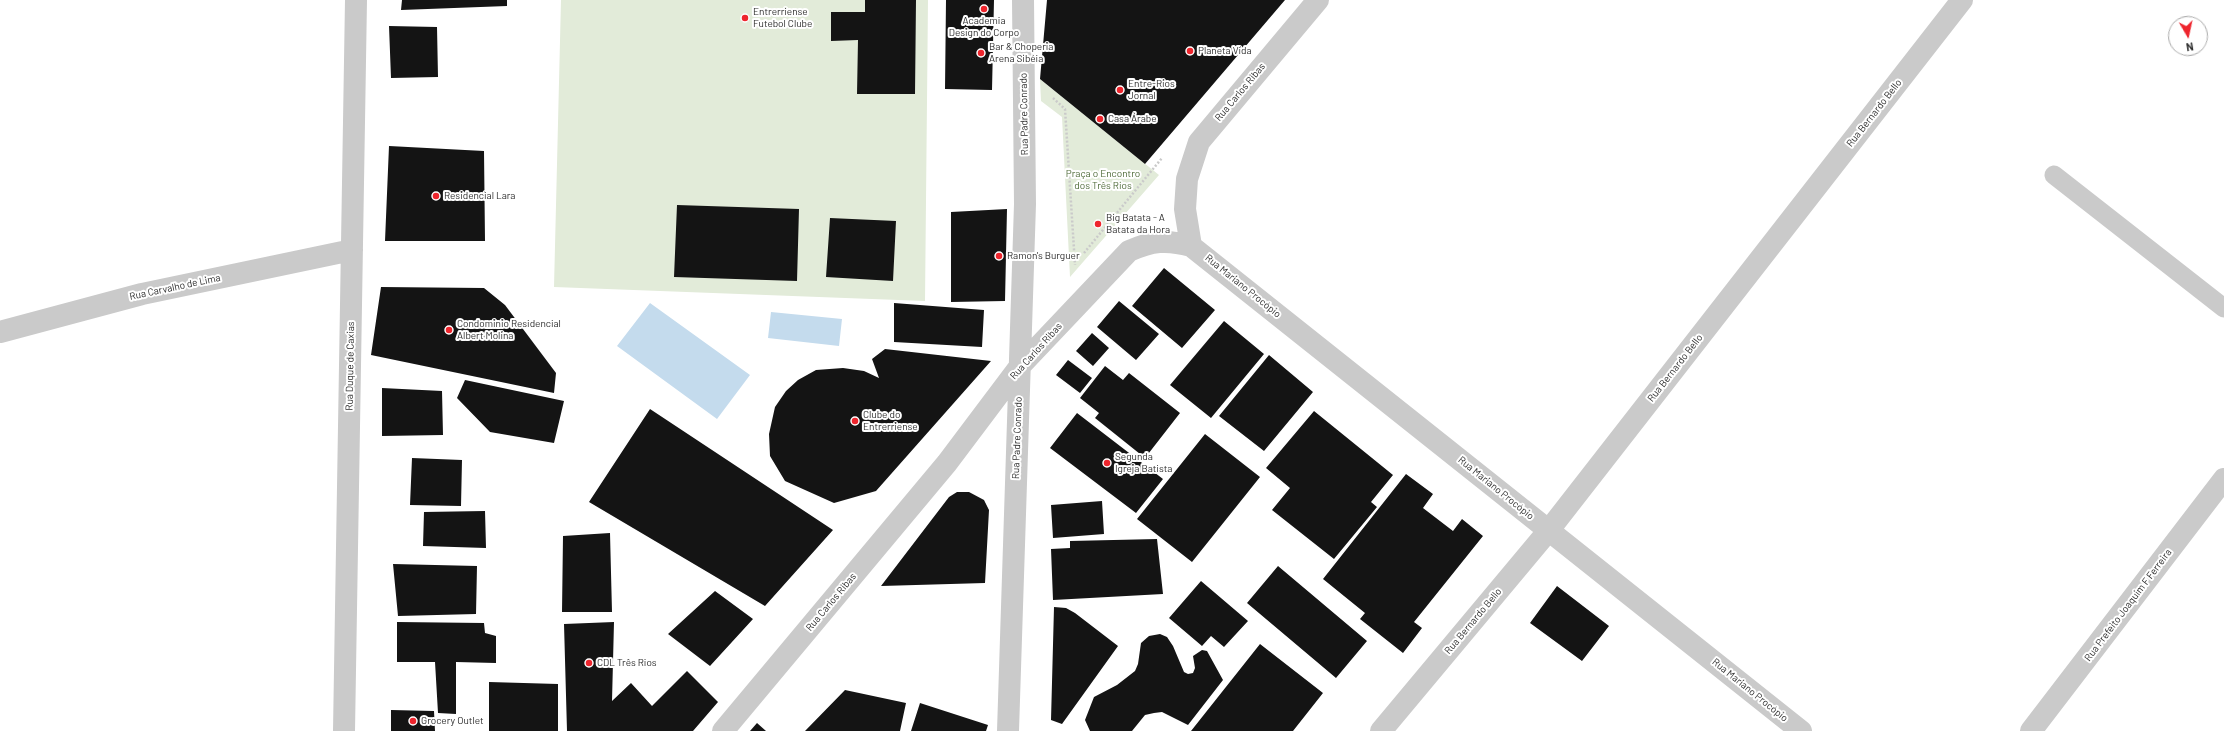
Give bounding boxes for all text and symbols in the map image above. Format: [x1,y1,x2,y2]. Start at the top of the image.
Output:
marker: Academia Design do Corpo [979,4,989,14]
place label: Entrerriense Futebol Clube [753,6,812,30]
marker: Entrerriense Futebol Clube [740,13,750,23]
place label: Academia Design do Corpo [949,15,1019,38]
north arrow [2168,16,2208,56]
text: N [2185,40,2194,54]
place label: Bar & Choperia Arena Sibéia [989,41,1053,64]
place label: Planeta Vida [1198,45,1252,57]
marker: Planeta Vida [1185,46,1195,56]
marker: Bar & Choperia Arena Sibéia [976,48,986,58]
street label: Rua Carlos Ribas [1212,61,1268,123]
street label: Rua Padre Conrado [1017,73,1031,155]
street label: Rua Bernardo Bello [1844,77,1904,149]
place label: Entre-Rios Jornal [1128,78,1175,102]
marker: Entre-Rios Jornal [1115,85,1125,95]
place label: Casa Árabe [1108,113,1157,125]
marker: Casa Árabe [1095,114,1105,124]
park label: Praça o Encontro dos Três Rios [1066,168,1140,192]
place label: Residencial Lara [444,190,515,202]
marker: Residencial Lara [431,191,441,201]
place label: Big Batata - A Batata da Hora [1106,212,1170,236]
marker: Big Batata - A Batata da Hora [1093,219,1103,229]
place label: Ramon's Burguer [1007,250,1080,262]
marker: Ramon's Burguer [994,251,1004,261]
street label: Rua Mariano Procópio [1203,252,1283,320]
street label: Rua Carvalho de Lima [128,271,222,303]
place label: Condominio Residencial Albert Molina [457,318,561,342]
street label: Rua Carlos Ribas [1007,320,1065,382]
street label: Rua Duque de Caxias [343,321,357,411]
marker: Condominio Residencial Albert Molina [444,325,454,335]
street label: Rua Bernardo Bello [1645,332,1705,404]
street label: Rua Padre Conrado [1010,397,1024,479]
place label: Clube do Entrerriense [863,409,918,432]
marker: Clube do Entrerriense [850,416,860,426]
place label: Segunda Igreja Batista [1115,451,1172,474]
street label: Rua Mariano Procópio [1456,454,1536,522]
marker: Segunda Igreja Batista [1102,458,1112,468]
street label: Rua Prefeito Joaquim F Ferreira [2082,547,2174,663]
street label: Rua Carlos Ribas [803,571,859,633]
street label: Rua Bernardo Bello [1442,586,1504,656]
street label: Rua Mariano Procópio [1710,656,1790,724]
place label: CDL Três Rios [597,657,657,669]
marker: CDL Três Rios [584,658,594,668]
place label: Grocery Outlet [421,715,484,727]
marker: Grocery Outlet [408,716,418,726]

